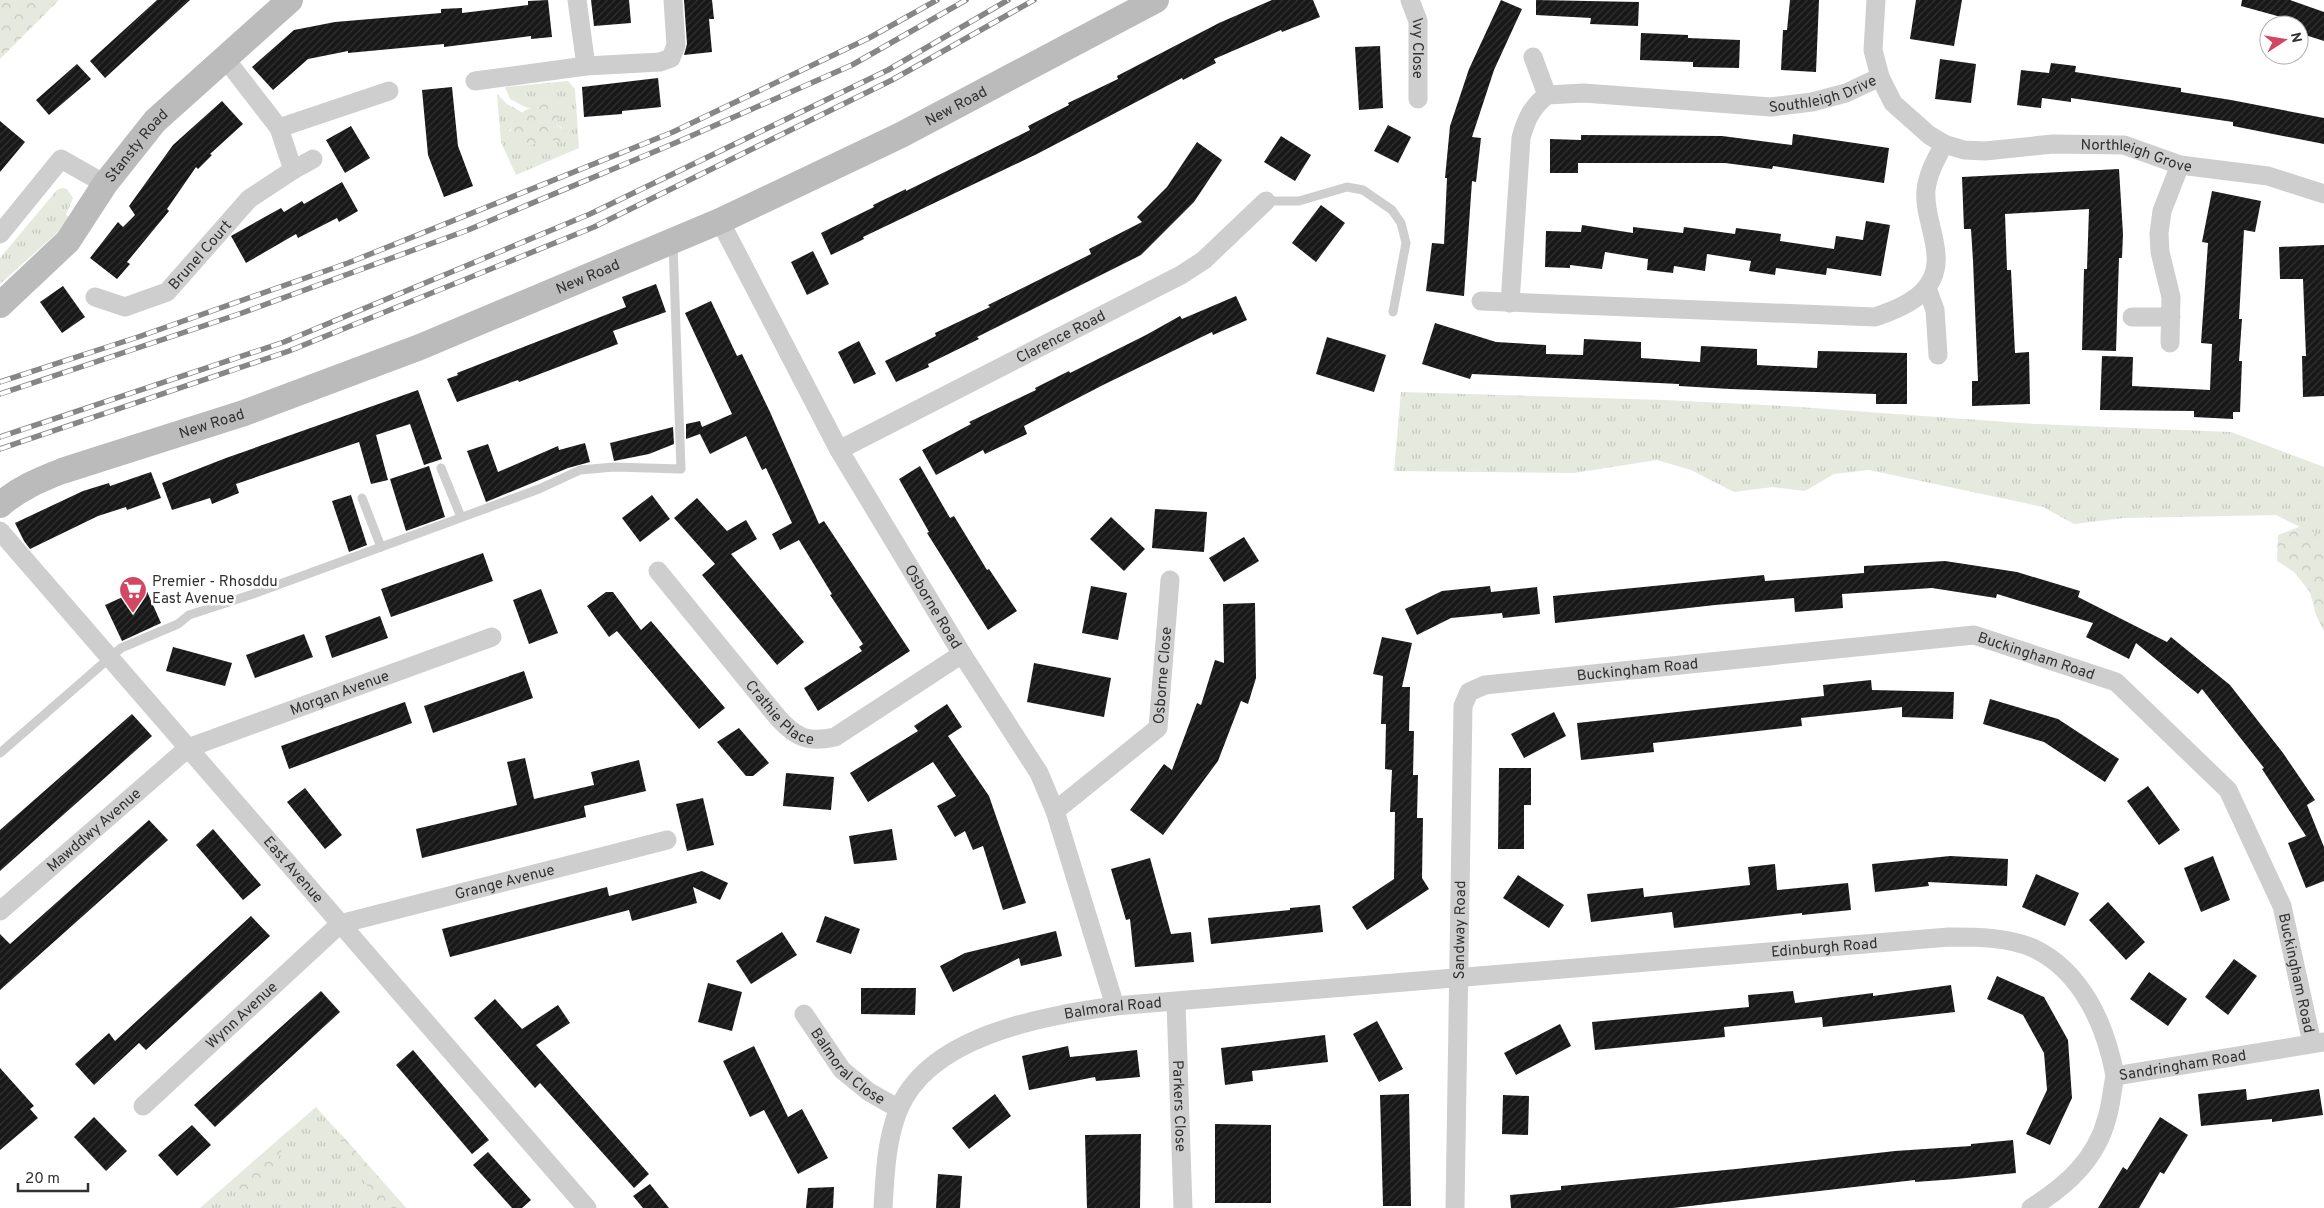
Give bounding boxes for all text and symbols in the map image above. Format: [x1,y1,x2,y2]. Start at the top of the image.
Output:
north arrow [2259,15,2309,65]
street label: Ivy Close [1407,16,1426,79]
text: N [2286,31,2305,44]
street label: Southleigh Drive [1768,72,1880,118]
street label: New Road [922,83,991,131]
street label: Stansty Road [102,106,173,187]
street label: Northleigh Grove [2080,136,2193,177]
street label: Brunel Court [165,217,237,294]
street label: New Road [553,256,623,300]
street label: Clarence Road [1013,307,1109,369]
street label: New Road [177,405,247,444]
street label: Osborne Road [899,562,965,653]
place label: Premier - Rhosddu East Avenue [152,573,278,609]
supermarket icon: Premier - Rhosddu East Avenue [118,575,148,614]
street label: Osborne Close [1150,626,1177,725]
street label: Buckingham Road [1975,629,2097,685]
street label: Buckingham Road [1576,655,1699,687]
street label: Morgan Avenue [288,667,392,721]
street label: Crathie Place [740,677,815,750]
street label: Mawddwy Avenue [44,785,146,877]
street label: East Avenue [258,833,327,908]
street label: Grange Avenue [453,861,557,905]
street label: Sandway Road [1451,880,1471,980]
street label: Buckingham Road [2273,912,2318,1035]
street label: Edinburgh Road [1770,935,1878,963]
street label: Wynn Avenue [203,978,282,1054]
street label: Balmoral Road [1063,994,1163,1025]
street label: Balmoral Close [805,1025,888,1110]
street label: Sandringham Road [2118,1047,2248,1086]
street label: Parkers Close [1167,1060,1189,1152]
scale bar [18,1160,88,1192]
text: 20 m [25,1170,60,1189]

